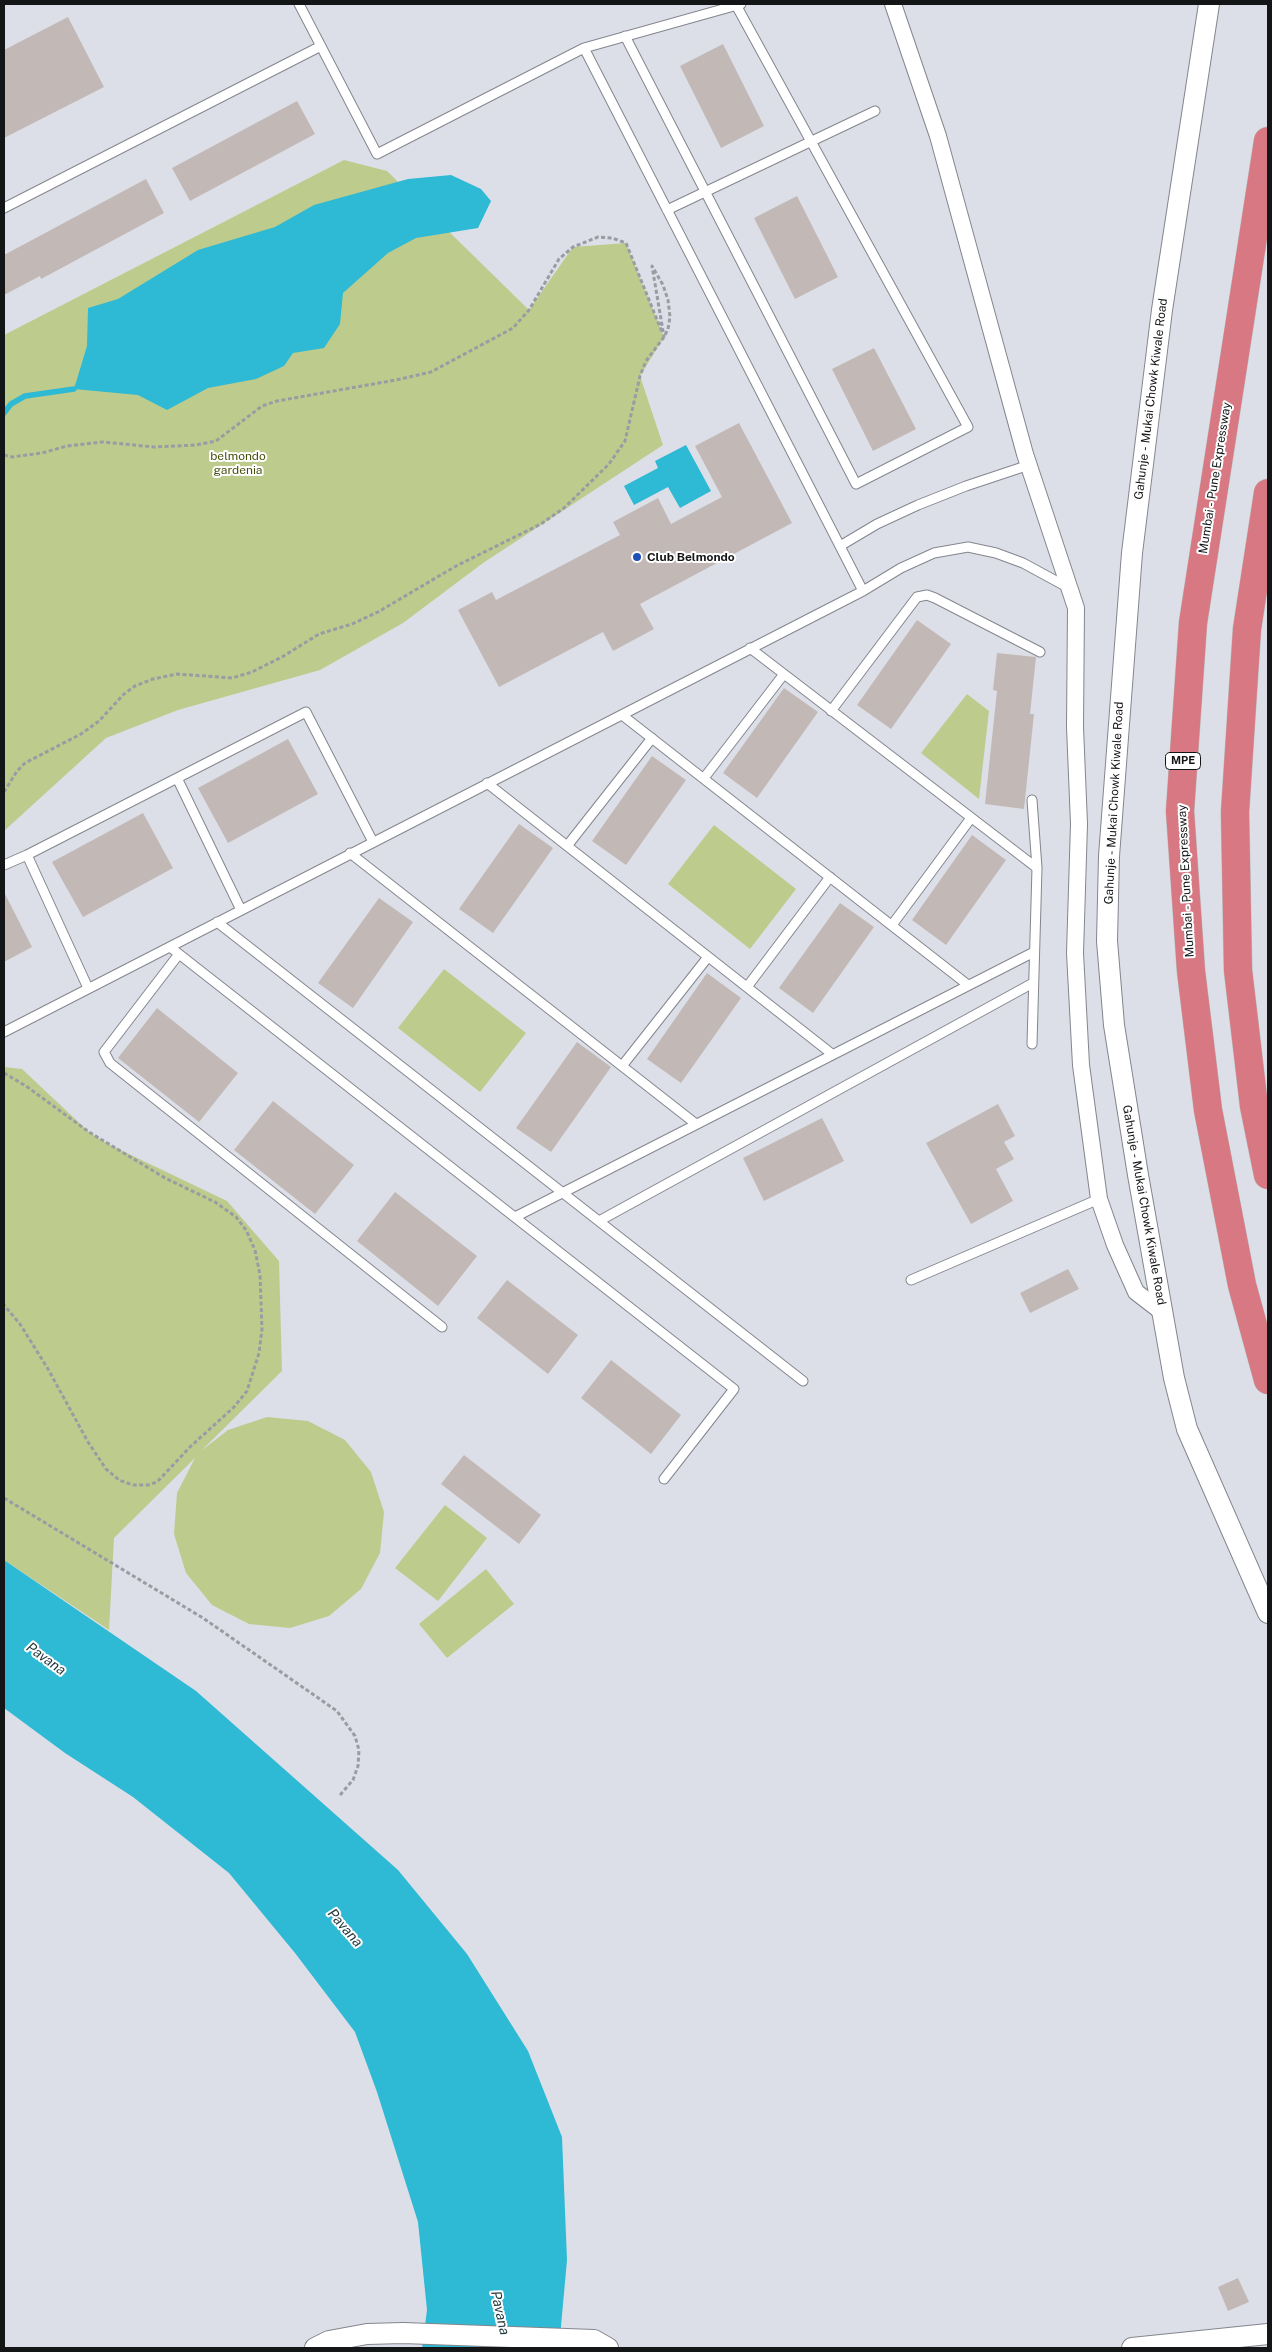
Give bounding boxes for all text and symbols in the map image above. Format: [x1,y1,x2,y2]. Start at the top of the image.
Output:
street label: Gahunje - Mukai Chowk Kiwale Road [1131,297,1171,501]
street label: Mumbai - Pune Expressway [1196,401,1234,555]
park label: belmondo gardenia [210,449,266,477]
place label: Club Belmondo [647,550,735,564]
marker: Club Belmondo [631,551,643,563]
street label: Gahunje - Mukai Chowk Kiwale Road [1102,701,1126,905]
road number: MPE [1166,752,1200,769]
street label: Mumbai - Pune Expressway [1175,804,1197,958]
street label: Gahunje - Mukai Chowk Kiwale Road [1119,1104,1169,1306]
water label: Pavana [23,1639,69,1679]
water label: Pavana [324,1906,366,1950]
water label: Pavana [487,2289,513,2337]

